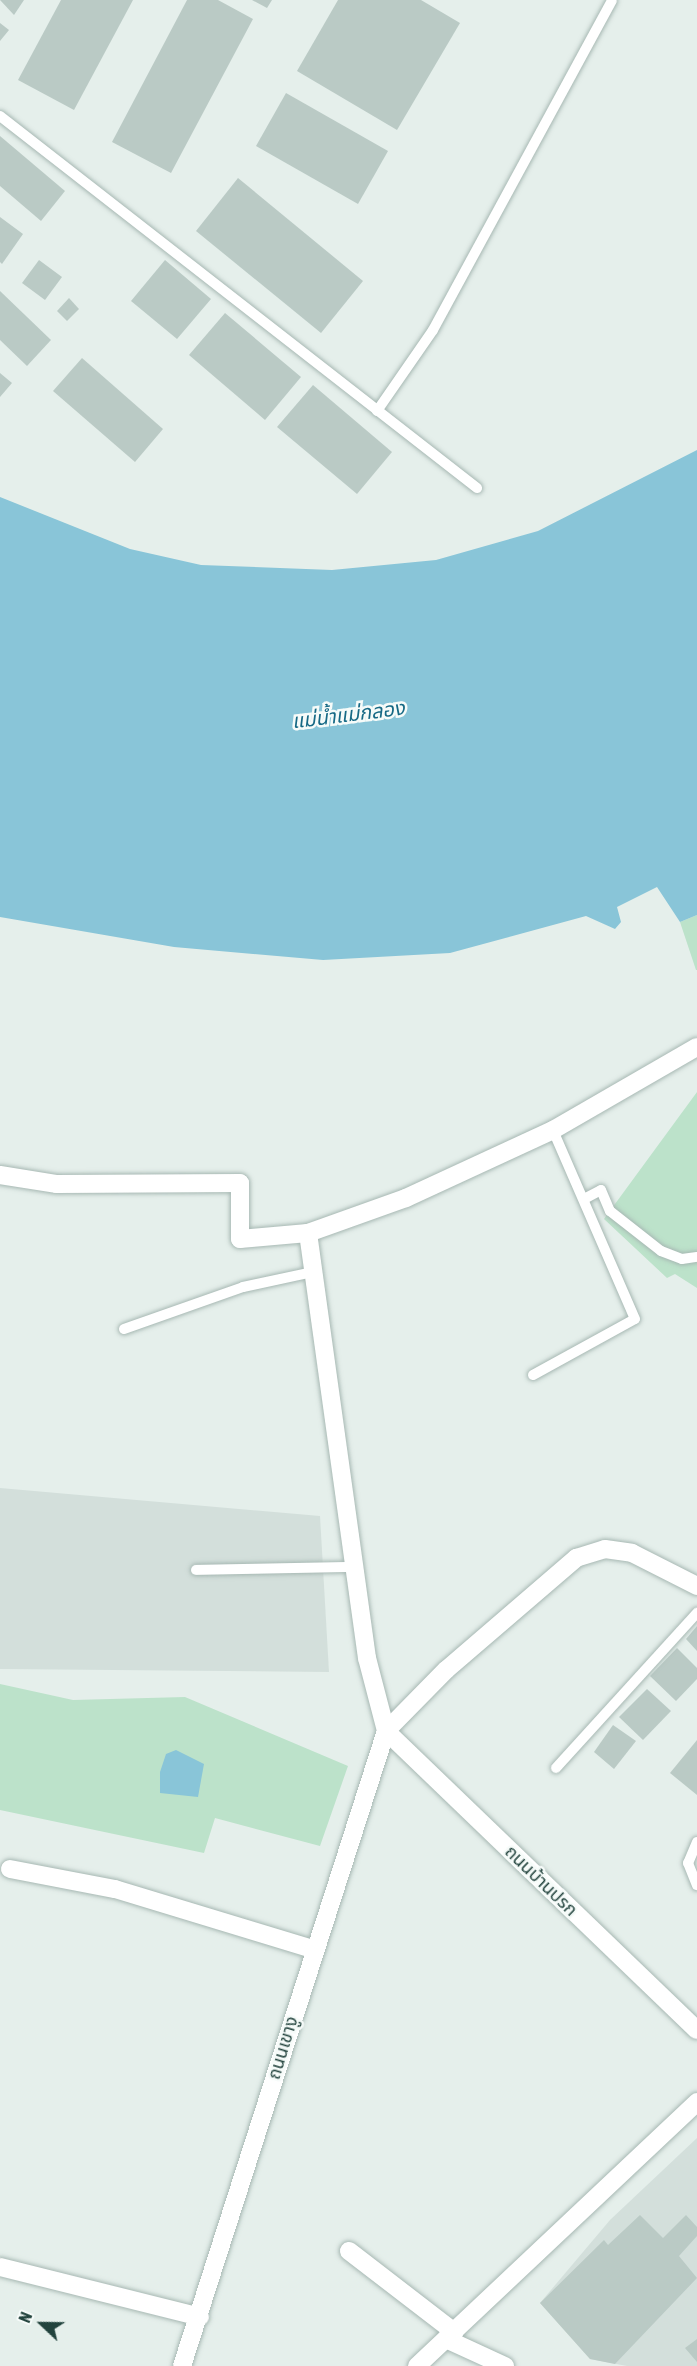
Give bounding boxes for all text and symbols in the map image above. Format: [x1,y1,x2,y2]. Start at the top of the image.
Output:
water label: แม่น้ำแม่กลอง [290,695,406,733]
street label: ถนนบ้านปรก [500,1841,582,1921]
street label: ถนนเขางู [263,2014,303,2082]
north arrow [12,2294,72,2354]
text: N [15,2310,35,2325]

